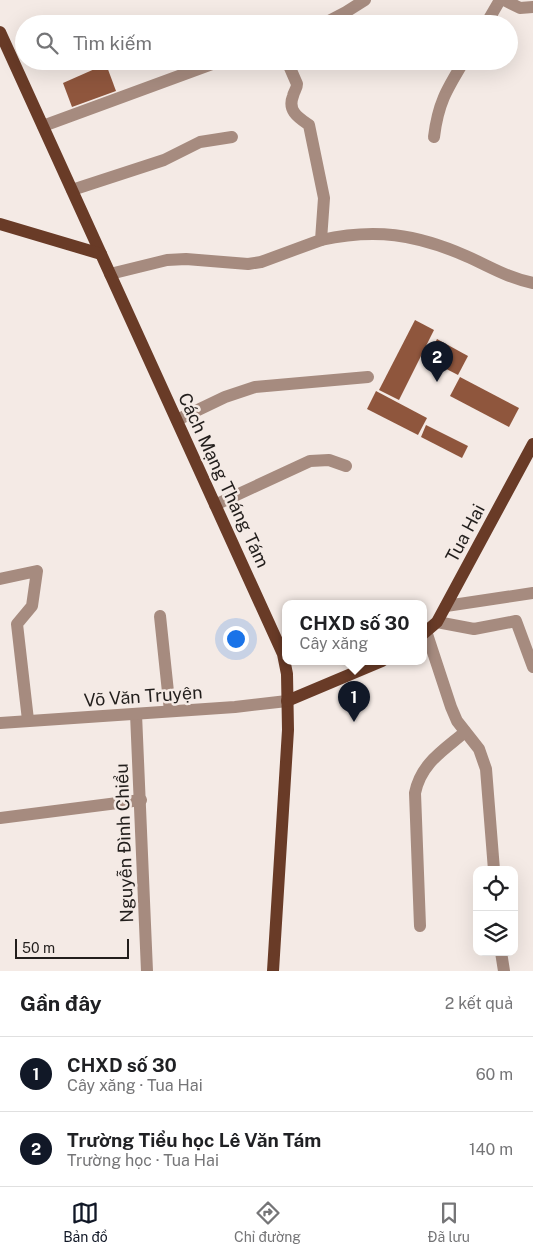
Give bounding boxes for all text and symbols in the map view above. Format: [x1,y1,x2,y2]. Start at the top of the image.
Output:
search box [15,15,518,70]
icon: search [33,29,61,57]
text: Tìm kiếm [73,32,152,54]
pin: 2 [421,341,453,382]
street label: Cách Mạng Tháng Tám [174,389,274,571]
street label: Tua Hai [441,500,489,566]
popup [282,600,427,665]
text: CHXD số 30 [300,612,409,634]
your location [223,626,249,652]
text: Cây xăng [300,634,368,653]
street label: Võ Văn Truyện [83,681,203,711]
pin: 1 [338,681,370,722]
street label: Nguyễn Đình Chiểu [111,763,137,923]
map controls [473,866,518,956]
button: locate [473,866,518,911]
button: layers [473,911,518,956]
scale bar [15,936,129,959]
text: 50 m [22,940,55,956]
text: Gần đây [20,991,102,1016]
text: 2 kết quả [445,994,513,1013]
text: CHXD số 30 [67,1054,177,1076]
text: 1 [33,1065,39,1084]
text: 60 m [476,1065,513,1084]
text: Cây xăng · Tua Hai [67,1076,203,1095]
text: Trường Tiểu học Lê Văn Tám [67,1129,321,1151]
text: 2 [31,1140,41,1159]
text: 140 m [469,1140,513,1159]
text: Trường học · Tua Hai [67,1151,219,1170]
tab: Bản đồ [63,1199,108,1245]
tab: Chỉ đường [234,1199,301,1245]
tab: Đã lưu [427,1199,470,1245]

